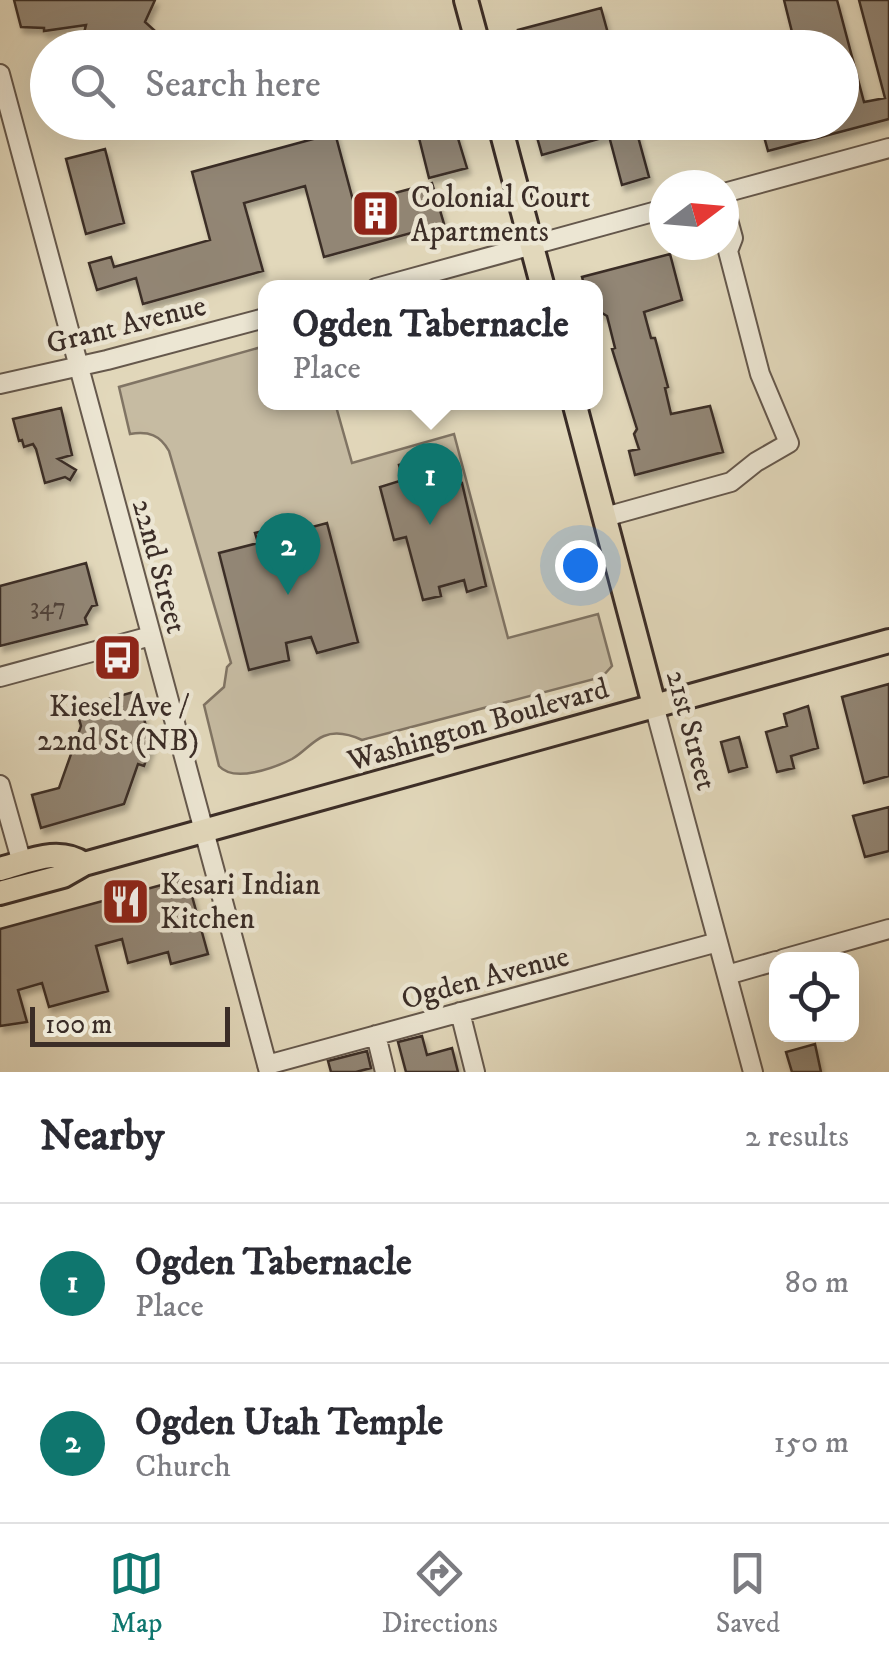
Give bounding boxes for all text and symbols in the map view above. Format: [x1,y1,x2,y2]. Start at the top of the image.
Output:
search box [30,30,859,140]
icon: search [65,58,120,113]
text: Search here [145,61,321,109]
north arrow [649,170,739,260]
place label: Colonial Court Apartments [411,180,590,251]
building icon: Colonial Court Apartments [350,188,402,240]
popup [258,280,603,410]
street label: Grant Avenue [43,288,210,363]
text: Ogden Tabernacle [292,301,569,349]
text: Place [292,349,361,389]
pin: 1 [398,442,462,525]
street label: 22nd Street [123,495,194,638]
pin: 2 [256,512,320,595]
your location [555,540,606,591]
house number: 347 [30,591,66,622]
bus stop icon: Kiesel Ave / 22nd St (NB) [92,631,144,683]
street label: 21st Street [657,666,724,794]
street label: Washington Boulevard [343,670,613,781]
place label: Kiesel Ave / 22nd St (NB) [37,689,199,760]
place label: Kesari Indian Kitchen [160,867,321,938]
restaurant icon: Kesari Indian Kitchen [99,875,151,927]
street label: Ogden Avenue [398,938,573,1019]
map controls [769,952,859,1042]
button: locate [769,952,859,1042]
scale bar [30,1002,230,1046]
text: 100 m [45,1007,112,1042]
text: Nearby [40,1111,164,1163]
text: 2 results [745,1117,849,1157]
text: Ogden Tabernacle [135,1239,412,1287]
text: 1 [67,1263,78,1303]
text: 80 m [785,1263,849,1303]
text: Place [135,1287,204,1327]
text: Ogden Utah Temple [135,1399,443,1447]
text: 2 [65,1423,80,1463]
text: 150 m [773,1423,849,1463]
text: Church [135,1447,231,1487]
tab: Map [109,1546,164,1641]
tab: Directions [382,1546,498,1641]
tab: Saved [716,1546,780,1641]

